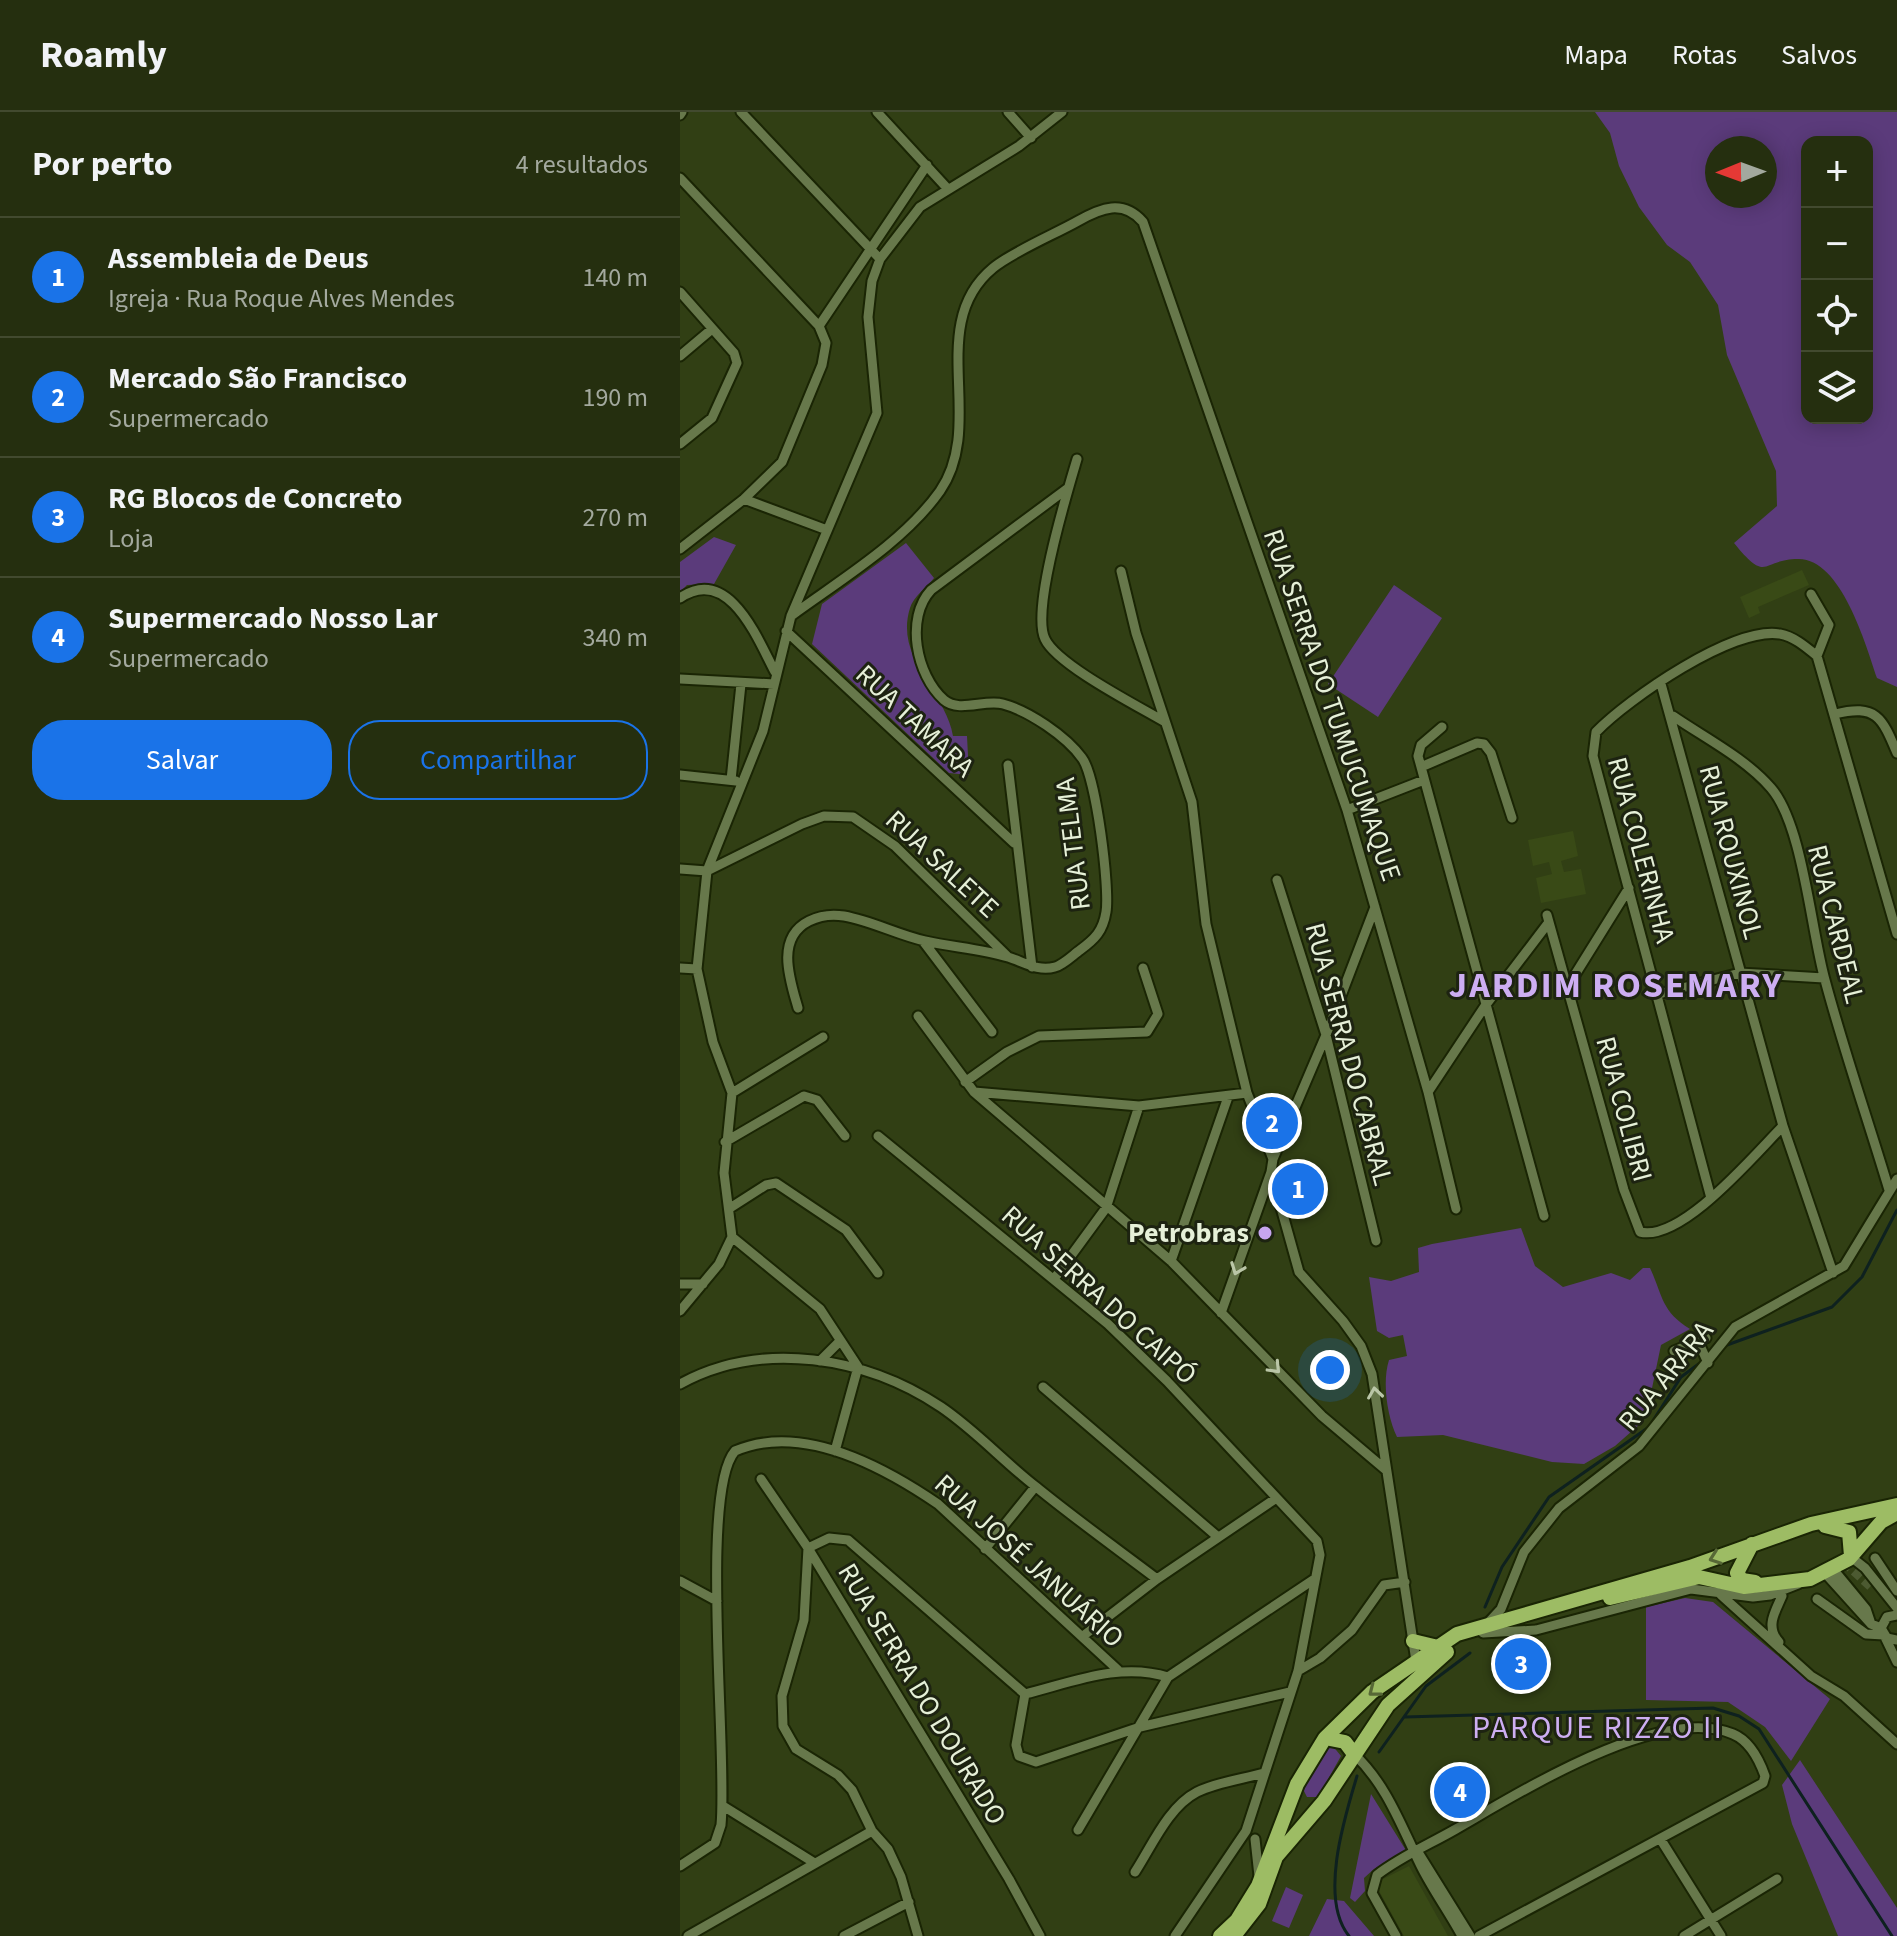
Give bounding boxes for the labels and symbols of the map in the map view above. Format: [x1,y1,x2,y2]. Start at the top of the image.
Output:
north arrow [1705,136,1777,208]
street label: RUA SERRA DO TUMUCUMAQUE [1253,524,1411,886]
street label: RUA TAMARA [846,655,984,787]
street label: RUA COLERINHA [1597,752,1685,948]
street label: RUA ROUXINOL [1689,761,1773,943]
street label: RUA TELMA [1045,775,1101,913]
street label: RUA SALETE [876,801,1008,927]
street label: RUA CARDEAL [1797,840,1875,1008]
street label: RUA SERRA DO CABRAL [1295,918,1403,1190]
district label: JARDIM ROSEMARY [1449,960,1783,1011]
street label: RUA COLIBRI [1585,1032,1663,1186]
pin: 2 [1246,1093,1298,1153]
pin: 1 [1272,1159,1324,1219]
street label: RUA SERRA DO CAIPÓ [992,1196,1206,1394]
place label: Petrobras [1128,1213,1249,1253]
marker: Petrobras [1256,1224,1274,1242]
one-way arrow [1230,1261,1247,1275]
street label: RUA ARARA [1609,1312,1723,1440]
your location [1310,1350,1350,1390]
one-way arrow [1266,1359,1280,1373]
one-way arrow [1367,1386,1384,1400]
street label: RUA JOSÉ JANUÁRIO [925,1465,1133,1657]
one-way arrow [1709,1548,1723,1564]
street label: RUA SERRA DO DOURADO [828,1556,1016,1832]
pin: 3 [1495,1634,1547,1694]
one-way arrow [1368,1682,1383,1696]
district label: PARQUE RIZZO II [1472,1705,1724,1751]
pin: 4 [1434,1762,1486,1822]

